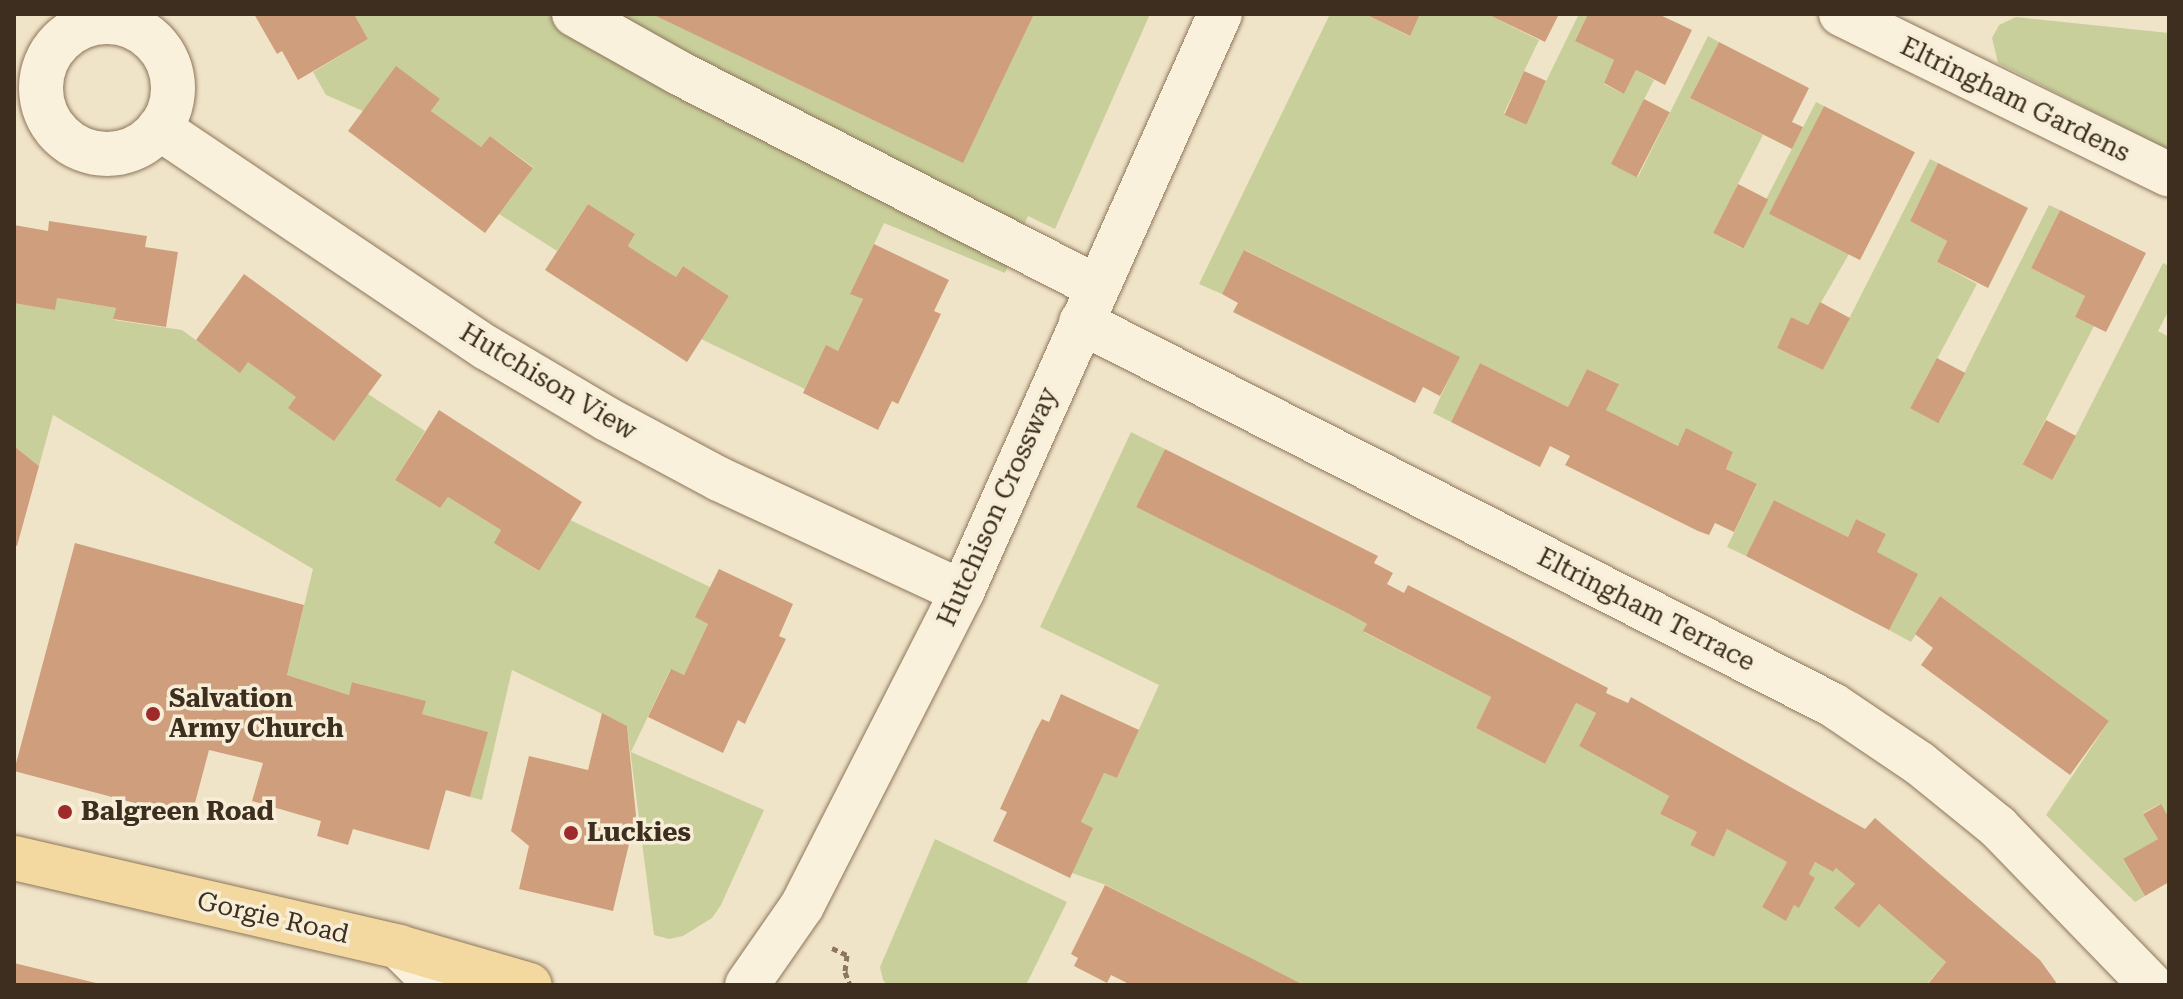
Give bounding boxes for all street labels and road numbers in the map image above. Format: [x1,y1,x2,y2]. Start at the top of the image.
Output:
street label: Eltringham Gardens [1895,31,2135,169]
street label: Hutchison View [454,317,642,447]
street label: Hutchison Crossway [931,383,1065,631]
street label: Eltringham Terrace [1532,542,1760,678]
street label: Gorgie Road [194,885,352,951]

